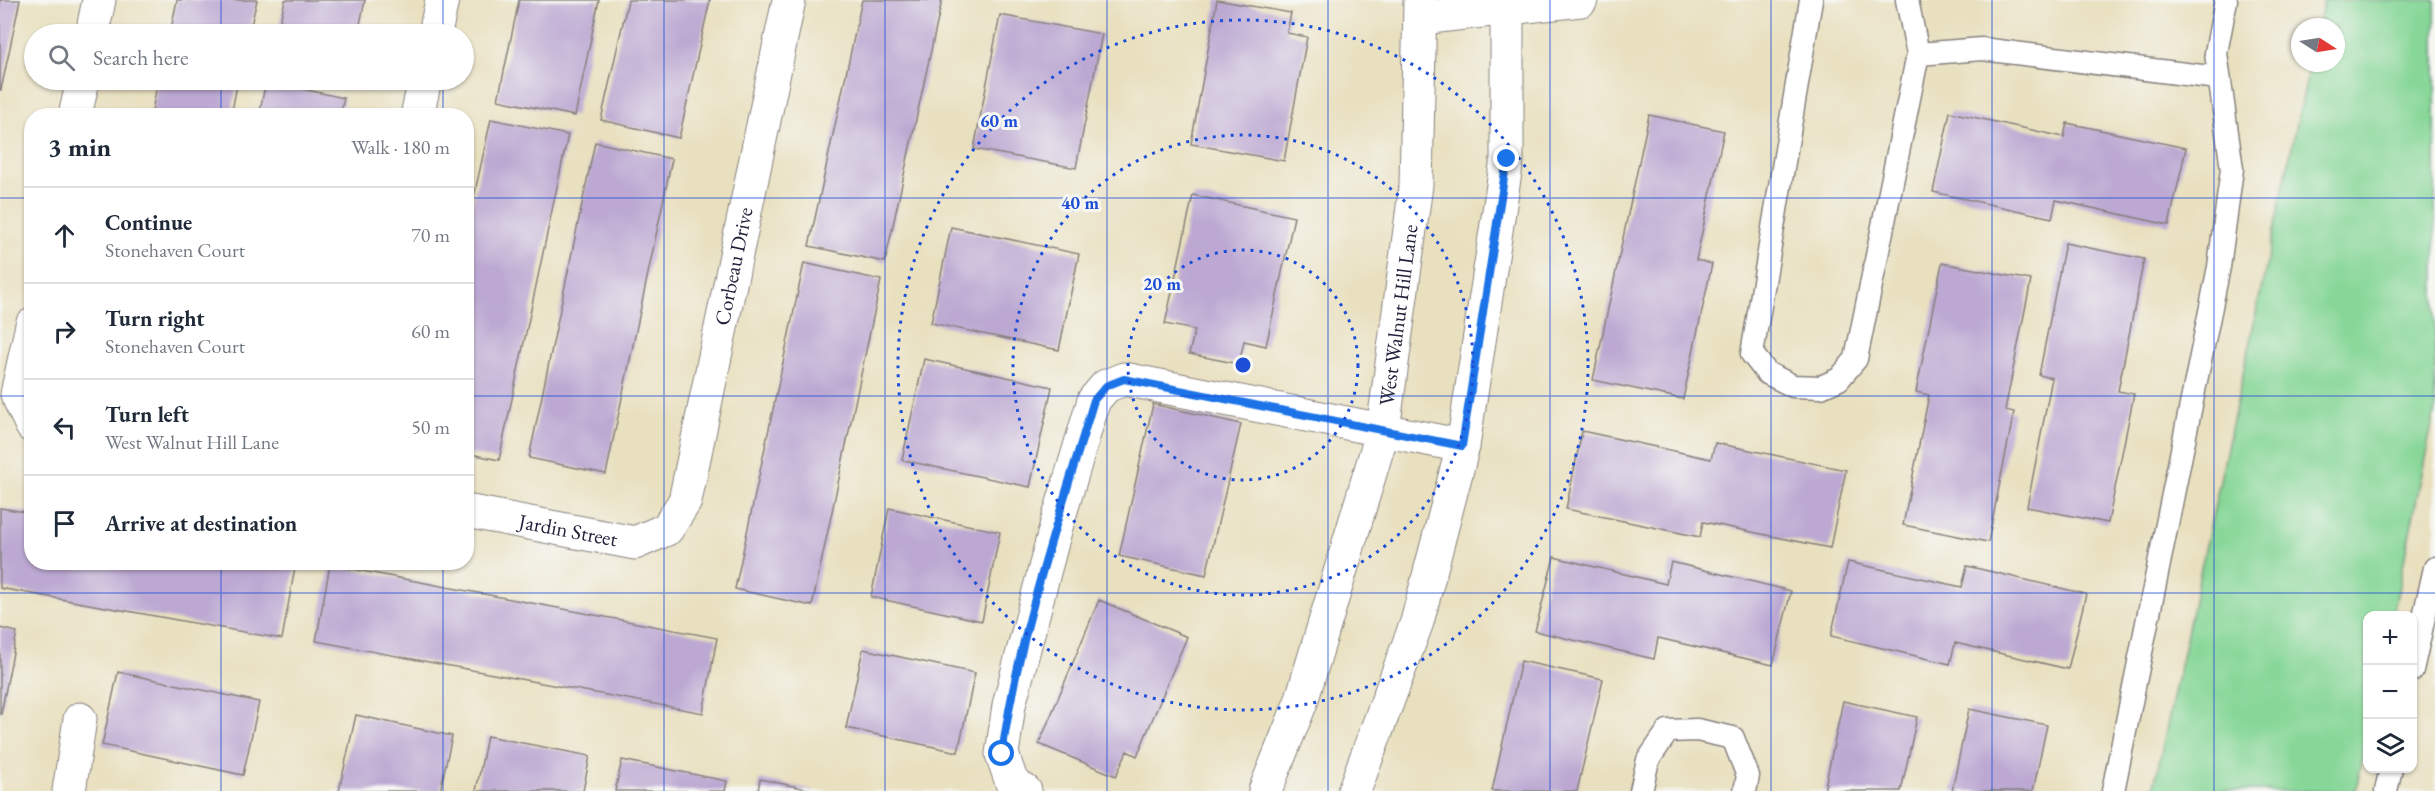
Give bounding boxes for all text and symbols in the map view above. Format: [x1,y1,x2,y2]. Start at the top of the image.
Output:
north arrow [2291,18,2345,72]
search box [24,24,474,90]
icon: search [45,41,78,74]
text: Search here [93,43,188,72]
text: 60 m [980,109,1018,132]
text: 3 min [48,130,111,164]
text: Walk · 180 m [351,134,450,160]
route end [1493,145,1519,171]
text: 40 m [1061,191,1099,214]
street label: Corbeau Drive [708,205,759,328]
text: Continue [105,208,192,237]
icon: ahead [48,219,81,252]
text: 70 m [411,222,450,248]
street label: West Walnut Hill Lane [1372,223,1424,408]
text: Stonehaven Court [105,237,245,263]
text: 20 m [1143,272,1181,295]
text: Turn right [105,304,204,333]
icon: right [48,315,81,348]
text: 60 m [411,318,450,344]
text: Stonehaven Court [105,333,245,359]
centre of rings [1233,355,1253,375]
text: Turn left [105,400,189,429]
icon: left [48,411,81,444]
text: 50 m [411,414,450,440]
text: West Walnut Hill Lane [105,429,279,455]
icon: arrive [48,507,81,540]
street label: Jardin Street [515,507,620,552]
text: Arrive at destination [105,509,297,538]
map controls [2363,611,2417,773]
button: + [2363,611,2417,665]
button: − [2363,665,2417,719]
button: layers [2363,719,2417,773]
route start [988,740,1014,766]

